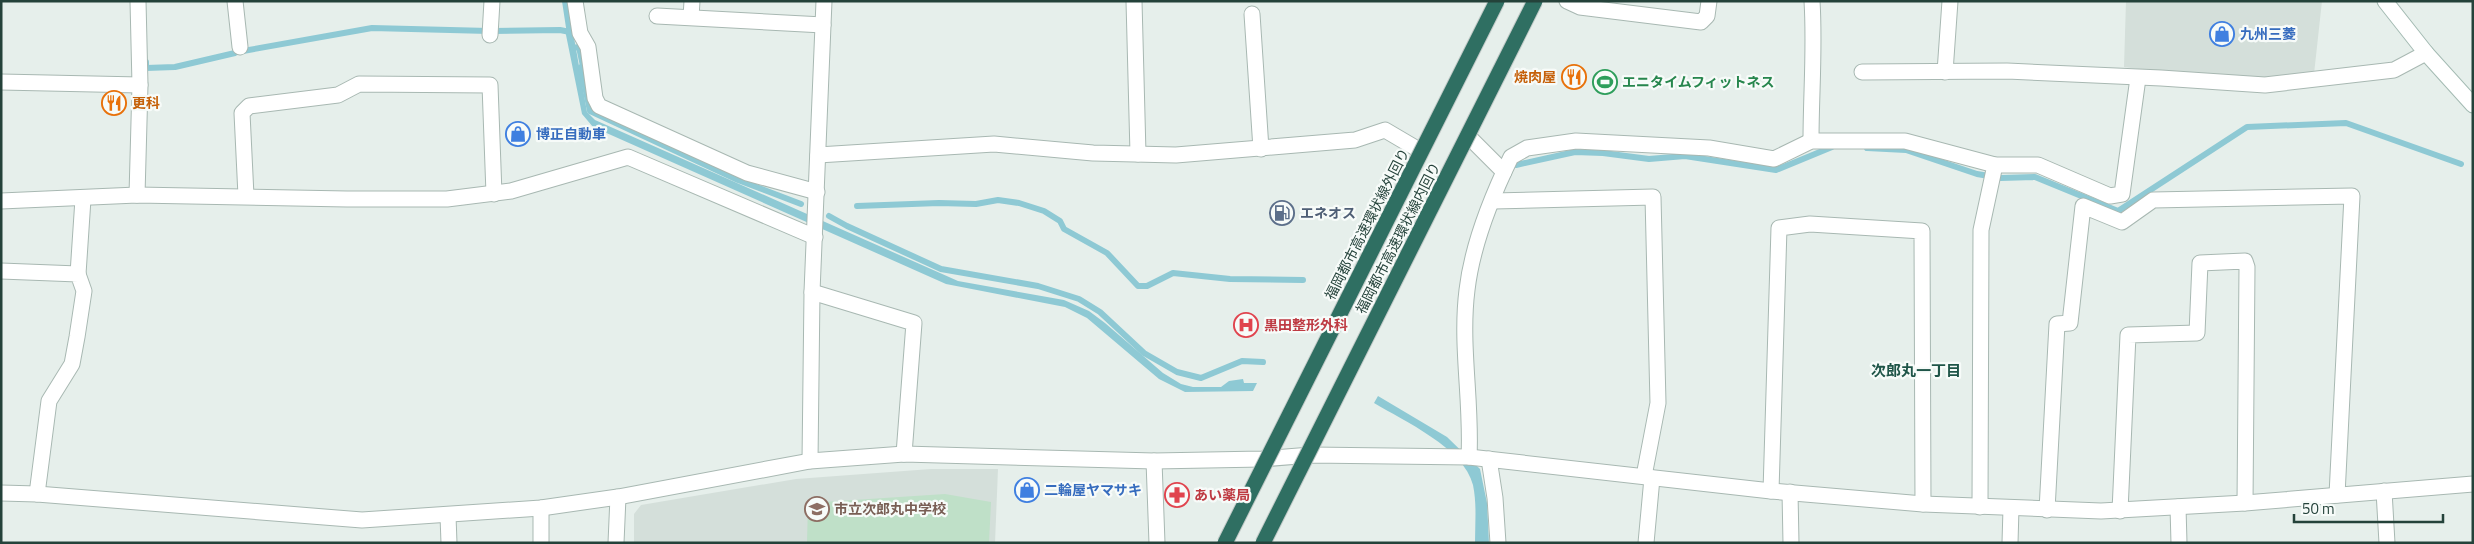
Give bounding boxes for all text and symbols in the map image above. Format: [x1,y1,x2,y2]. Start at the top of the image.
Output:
shop icon: 九州三菱 [2209,21,2235,47]
place label: 九州三菱 [2240,23,2296,44]
restaurant icon: 焼肉屋 [1561,64,1587,90]
place label: 焼肉屋 [1514,66,1556,87]
sports icon: エニタイムフィットネス [1592,69,1618,95]
place label: エニタイムフィットネス [1622,71,1775,92]
restaurant icon: 更科 [101,90,127,116]
place label: 更科 [132,92,160,113]
shop icon: 博正自動車 [505,121,531,147]
place label: 博正自動車 [536,123,606,144]
street label: 福岡都市高速環状線外回り [1319,144,1414,303]
street label: 福岡都市高速環状線内回り [1350,158,1445,317]
fuel station icon: エネオス [1269,200,1295,226]
place label: エネオス [1300,202,1356,223]
hospital icon: 黒田整形外科 [1233,312,1259,338]
place label: 黒田整形外科 [1264,314,1348,335]
district label: 次郎丸一丁目 [1871,359,1961,382]
shop icon: 二輪屋ヤマサキ [1014,477,1040,503]
place label: 二輪屋ヤマサキ [1044,479,1142,500]
pharmacy icon: あい薬局 [1164,482,1190,508]
place label: あい薬局 [1194,484,1250,505]
scale bar [2294,492,2443,524]
school or university icon: 市立次郎丸中学校 [804,496,830,522]
text: 50 m [2302,497,2335,520]
place label: 市立次郎丸中学校 [834,498,946,519]

